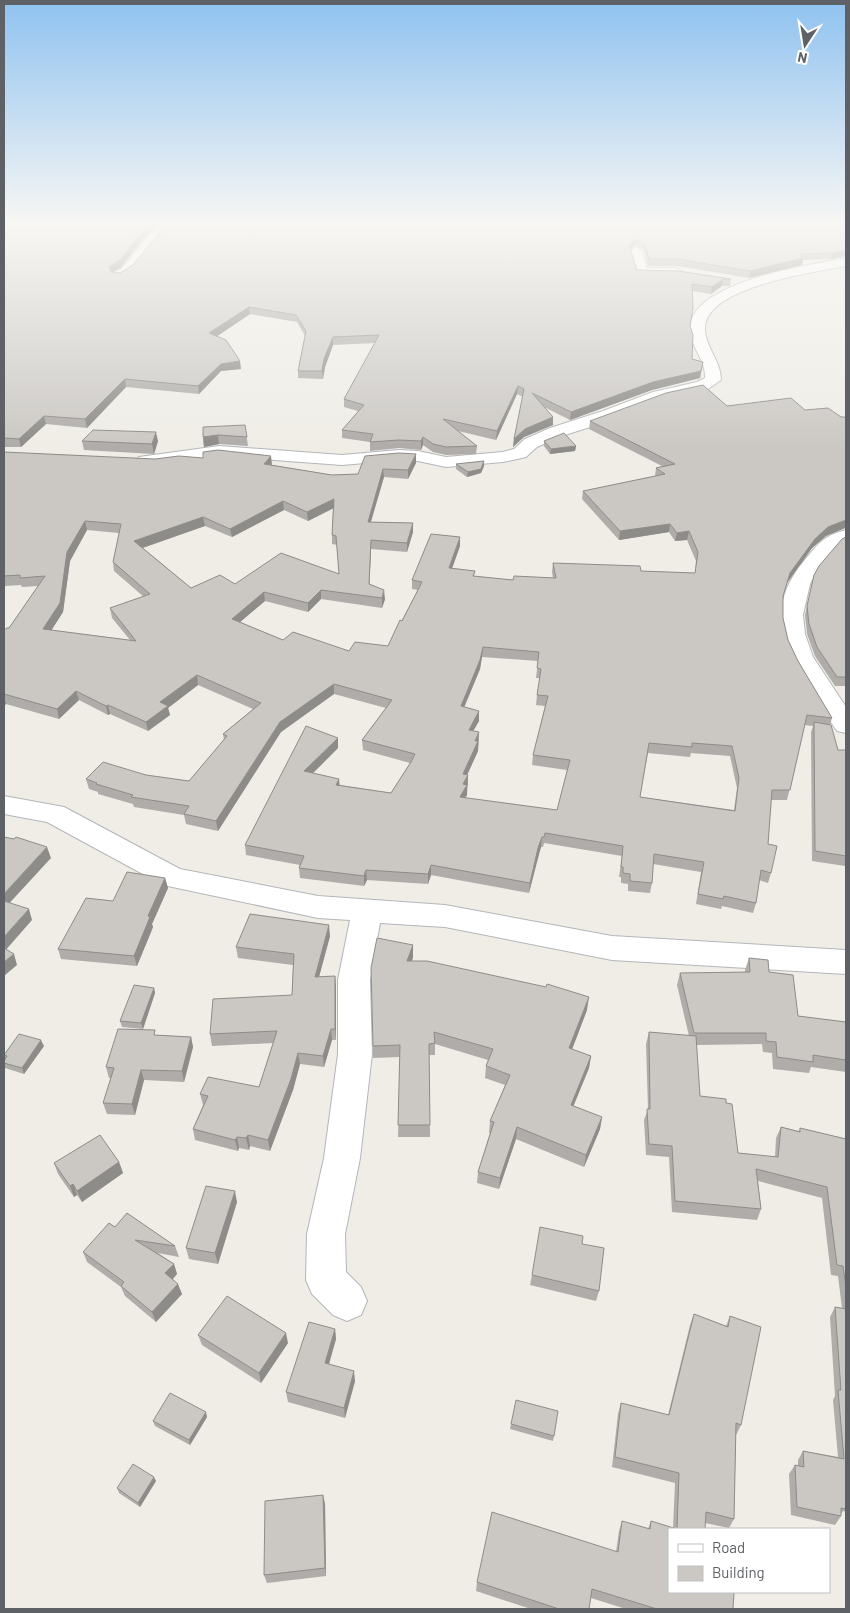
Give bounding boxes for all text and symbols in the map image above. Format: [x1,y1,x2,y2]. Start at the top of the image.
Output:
north arrow [780,20,830,70]
text: N [796,49,809,67]
legend [668,1528,830,1593]
text: Road [712,1538,745,1556]
text: Building [712,1563,765,1581]

